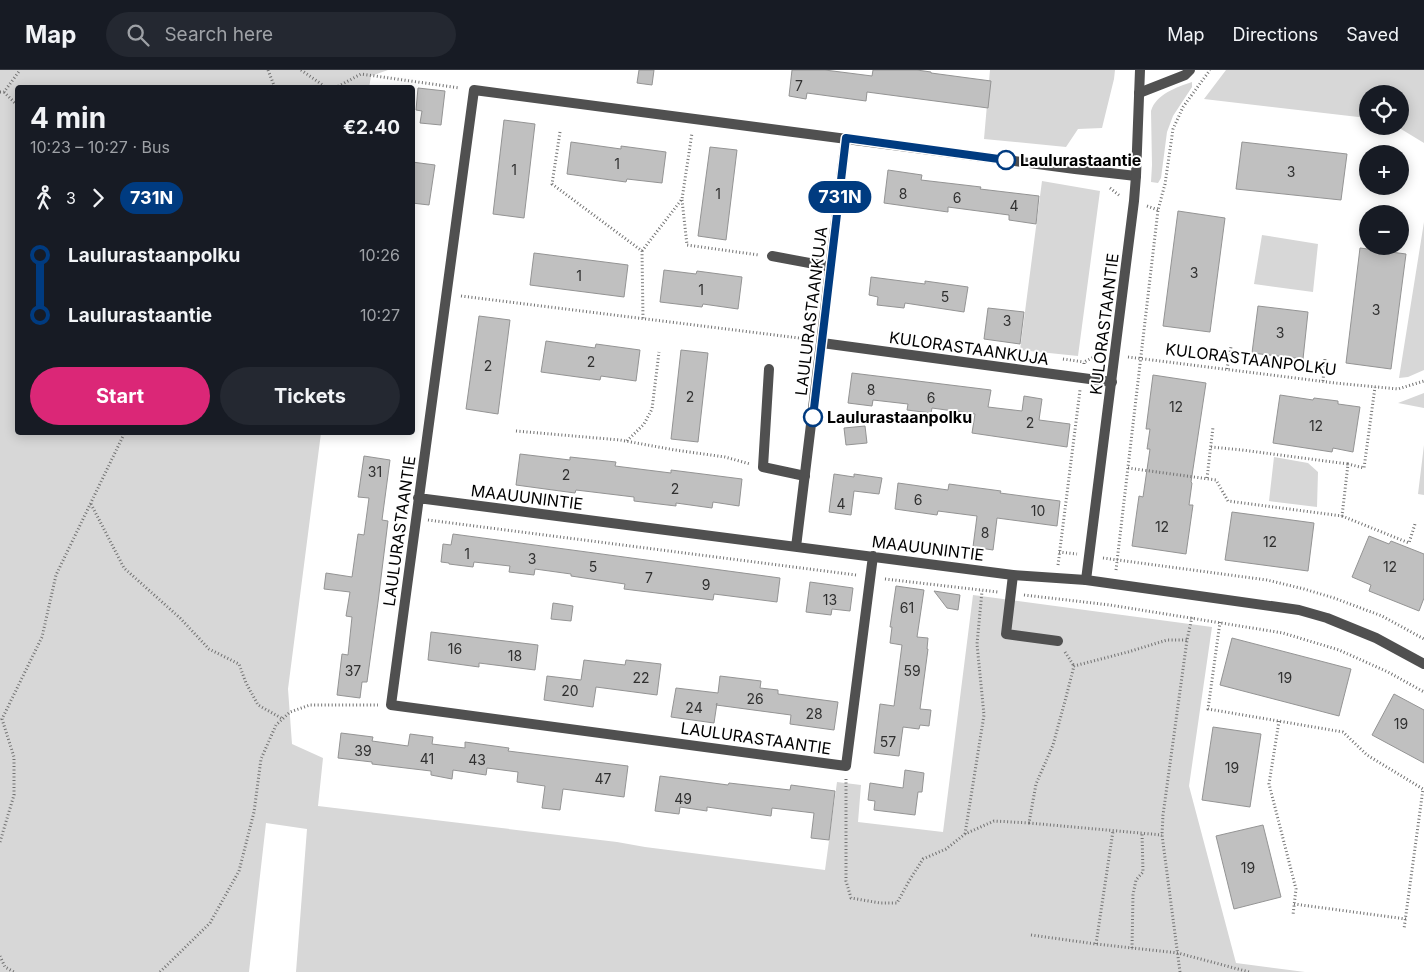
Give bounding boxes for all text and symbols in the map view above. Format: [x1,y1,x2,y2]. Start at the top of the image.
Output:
search box [106,12,456,57]
text: Map [25,20,76,49]
icon: search [124,21,152,49]
text: Search here [164,23,273,46]
text: Map [1167,24,1205,45]
text: Directions [1233,24,1318,45]
text: Saved [1346,24,1399,45]
house number: 7 [795,77,803,94]
map controls [1359,85,1409,255]
button: locate [1359,85,1409,135]
text: 4 min [30,101,106,135]
text: €2.40 [343,116,400,139]
text: 10:23 – 10:27 · Bus [30,137,170,157]
button: + [1359,145,1409,195]
marker: Laulurastaantie [996,150,1016,170]
place label: Laulurastaantie [1020,150,1141,170]
house number: 1 [614,155,620,172]
house number: 1 [511,161,517,178]
house number: 3 [1287,163,1295,180]
line badge: 731N [805,181,875,213]
icon: walk [30,184,58,212]
icon: forward [84,184,112,212]
house number: 1 [715,185,721,202]
house number: 8 [899,185,907,202]
text: 731N [818,186,862,207]
text: 731N [130,187,173,208]
text: 3 [66,188,76,208]
house number: 6 [953,189,961,206]
house number: 4 [1009,197,1019,214]
button: − [1359,205,1409,255]
street label: LAULURASTAANKUJA [791,225,831,397]
text: Laulurastaanpolku [68,244,240,267]
text: 10:26 [359,245,400,265]
street label: KULORASTAANTIE [1085,252,1123,396]
house number: 3 [1190,264,1198,281]
house number: 1 [576,267,582,284]
house number: 1 [698,281,704,298]
house number: 5 [941,288,949,305]
house number: 3 [1372,301,1380,318]
text: Laulurastaantie [68,304,212,327]
text: 10:27 [360,305,400,325]
house number: 3 [1003,312,1011,329]
house number: 3 [1276,324,1284,341]
street label: KULORASTAANKUJA [888,327,1050,369]
street label: KULORASTAANPOLKU [1164,339,1338,379]
house number: 2 [587,353,595,370]
house number: 2 [484,357,492,374]
button: Start [30,367,210,425]
button: Tickets [220,367,400,425]
house number: 8 [867,381,875,398]
house number: 2 [686,388,694,405]
house number: 6 [927,389,935,406]
house number: 12 [1169,398,1183,415]
marker: Laulurastaanpolku [803,407,823,427]
place label: Laulurastaanpolku [827,407,972,427]
house number: 2 [1026,414,1034,431]
house number: 12 [1309,417,1323,434]
street label: LAULURASTAANTIE [379,454,419,608]
house number: 31 [368,463,382,480]
house number: 2 [562,466,570,483]
street label: MAAUUNINTIE [470,480,584,514]
house number: 2 [671,480,679,497]
house number: 6 [914,491,922,508]
house number: 4 [836,495,846,512]
house number: 10 [1031,502,1045,519]
house number: 12 [1155,518,1169,535]
house number: 8 [981,524,989,541]
street label: MAAUUNINTIE [871,531,985,565]
house number: 12 [1263,533,1277,550]
house number: 1 [464,545,470,562]
house number: 3 [528,550,536,567]
house number: 5 [589,558,597,575]
house number: 12 [1383,558,1397,575]
house number: 7 [645,569,653,586]
house number: 9 [702,576,710,593]
house number: 13 [823,591,837,608]
house number: 61 [900,599,914,616]
house number: 16 [448,640,462,657]
house number: 18 [508,647,522,664]
house number: 37 [345,662,361,679]
house number: 59 [903,662,921,679]
house number: 22 [632,669,650,686]
house number: 19 [1278,669,1292,686]
house number: 20 [561,682,579,699]
house number: 26 [746,690,764,707]
house number: 24 [685,699,703,716]
house number: 28 [805,705,823,722]
house number: 19 [1394,715,1408,732]
street label: LAULURASTAANTIE [679,718,833,758]
house number: 57 [880,733,896,750]
house number: 39 [354,742,372,759]
house number: 41 [420,750,434,767]
house number: 43 [468,751,486,768]
house number: 19 [1225,759,1239,776]
house number: 47 [595,770,612,787]
house number: 49 [674,790,692,807]
house number: 19 [1241,859,1255,876]

